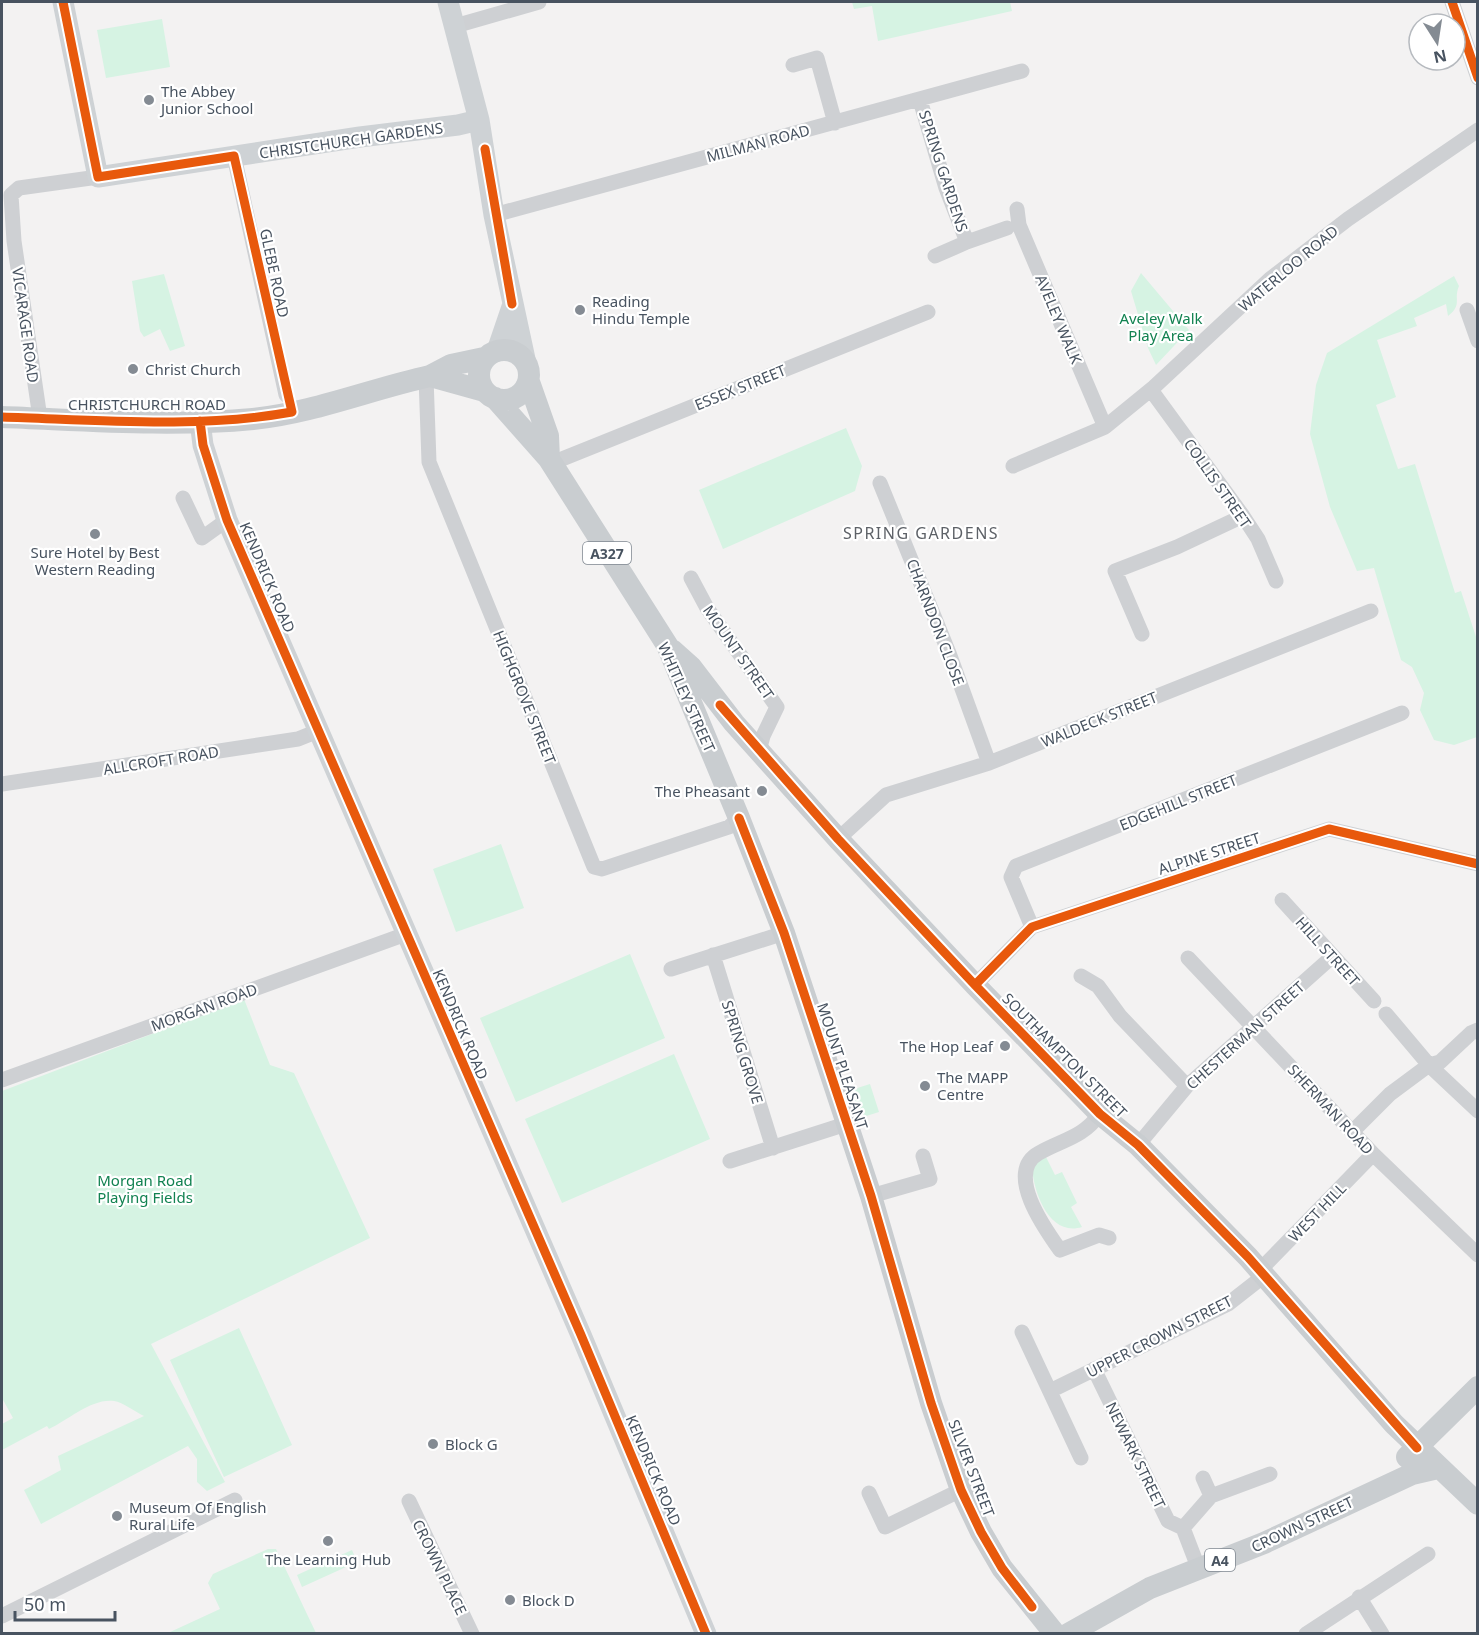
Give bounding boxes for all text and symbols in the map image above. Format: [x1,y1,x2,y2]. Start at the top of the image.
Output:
north arrow [1407,12,1467,72]
text: N [1431,45,1449,69]
place label: The Abbey Junior School [159,81,253,118]
marker: The Abbey Junior School [142,93,156,107]
street label: SPRING GARDENS [915,108,973,234]
street label: CHRISTCHURCH GARDENS [258,117,444,163]
street label: MILMAN ROAD [704,120,812,166]
street label: WATERLOO ROAD [1234,220,1342,316]
street label: GLEBE ROAD [256,227,294,319]
street label: VICARAGE ROAD [8,266,44,384]
street label: AVELEY WALK [1031,271,1087,367]
place label: Reading Hindu Temple [592,291,690,328]
marker: Reading Hindu Temple [573,303,587,317]
park label: Aveley Walk Play Area [1119,308,1203,345]
place label: Christ Church [145,359,241,379]
street label: ESSEX STREET [691,359,789,414]
marker: Christ Church [126,362,140,376]
street label: CHRISTCHURCH ROAD [68,394,226,414]
street label: COLLIS STREET [1180,434,1257,532]
street label: KENDRICK ROAD [236,519,300,635]
district label: SPRING GARDENS [843,522,999,544]
marker: Sure Hotel by Best Western Reading [88,527,102,541]
place label: Sure Hotel by Best Western Reading [31,542,160,579]
road number: A327 [583,542,631,564]
street label: CHARNDON CLOSE [903,556,969,688]
street label: MOUNT STREET [699,601,779,704]
street label: HIGHGROVE STREET [489,627,561,767]
street label: WHITLEY STREET [654,639,720,756]
street label: WALDECK STREET [1038,686,1161,751]
street label: ALLCROFT ROAD [102,741,220,779]
street label: EDGEHILL STREET [1116,769,1240,835]
place label: The Pheasant [655,781,751,801]
marker: The Pheasant [755,784,769,798]
street label: ALPINE STREET [1155,827,1263,879]
street label: HILL STREET [1292,912,1365,990]
street label: KENDRICK ROAD [429,966,493,1082]
street label: CHESTERMAN STREET [1182,976,1309,1093]
street label: MORGAN ROAD [148,978,260,1036]
street label: SOUTHAMPTON STREET [998,988,1132,1122]
street label: SPRING GROVE [718,998,768,1106]
street label: MOUNT PLEASANT [813,1000,873,1133]
place label: The Hop Leaf [900,1036,994,1056]
marker: The Hop Leaf [998,1039,1012,1053]
street label: SHERMAN ROAD [1284,1059,1378,1159]
place label: The MAPP Centre [937,1067,1008,1104]
marker: The MAPP Centre [918,1079,932,1093]
park label: Morgan Road Playing Fields [97,1170,193,1207]
street label: WEST HILL [1284,1178,1350,1246]
street label: UPPER CROWN STREET [1083,1290,1236,1382]
street label: NEWARK STREET [1102,1398,1171,1512]
street label: KENDRICK ROAD [622,1412,686,1528]
street label: SILVER STREET [944,1417,1000,1520]
place label: Block G [445,1434,498,1454]
marker: Block G [426,1437,440,1451]
street label: CROWN STREET [1248,1491,1357,1556]
place label: Museum Of English Rural Life [129,1497,267,1534]
marker: Museum Of English Rural Life [110,1509,124,1523]
street label: CROWN PLACE [408,1516,472,1618]
marker: The Learning Hub [321,1534,335,1548]
place label: The Learning Hub [265,1549,391,1569]
road number: A4 [1205,1549,1235,1571]
scale bar [15,1584,116,1622]
place label: Block D [522,1590,575,1610]
text: 50 m [24,1592,66,1616]
marker: Block D [503,1593,517,1607]

